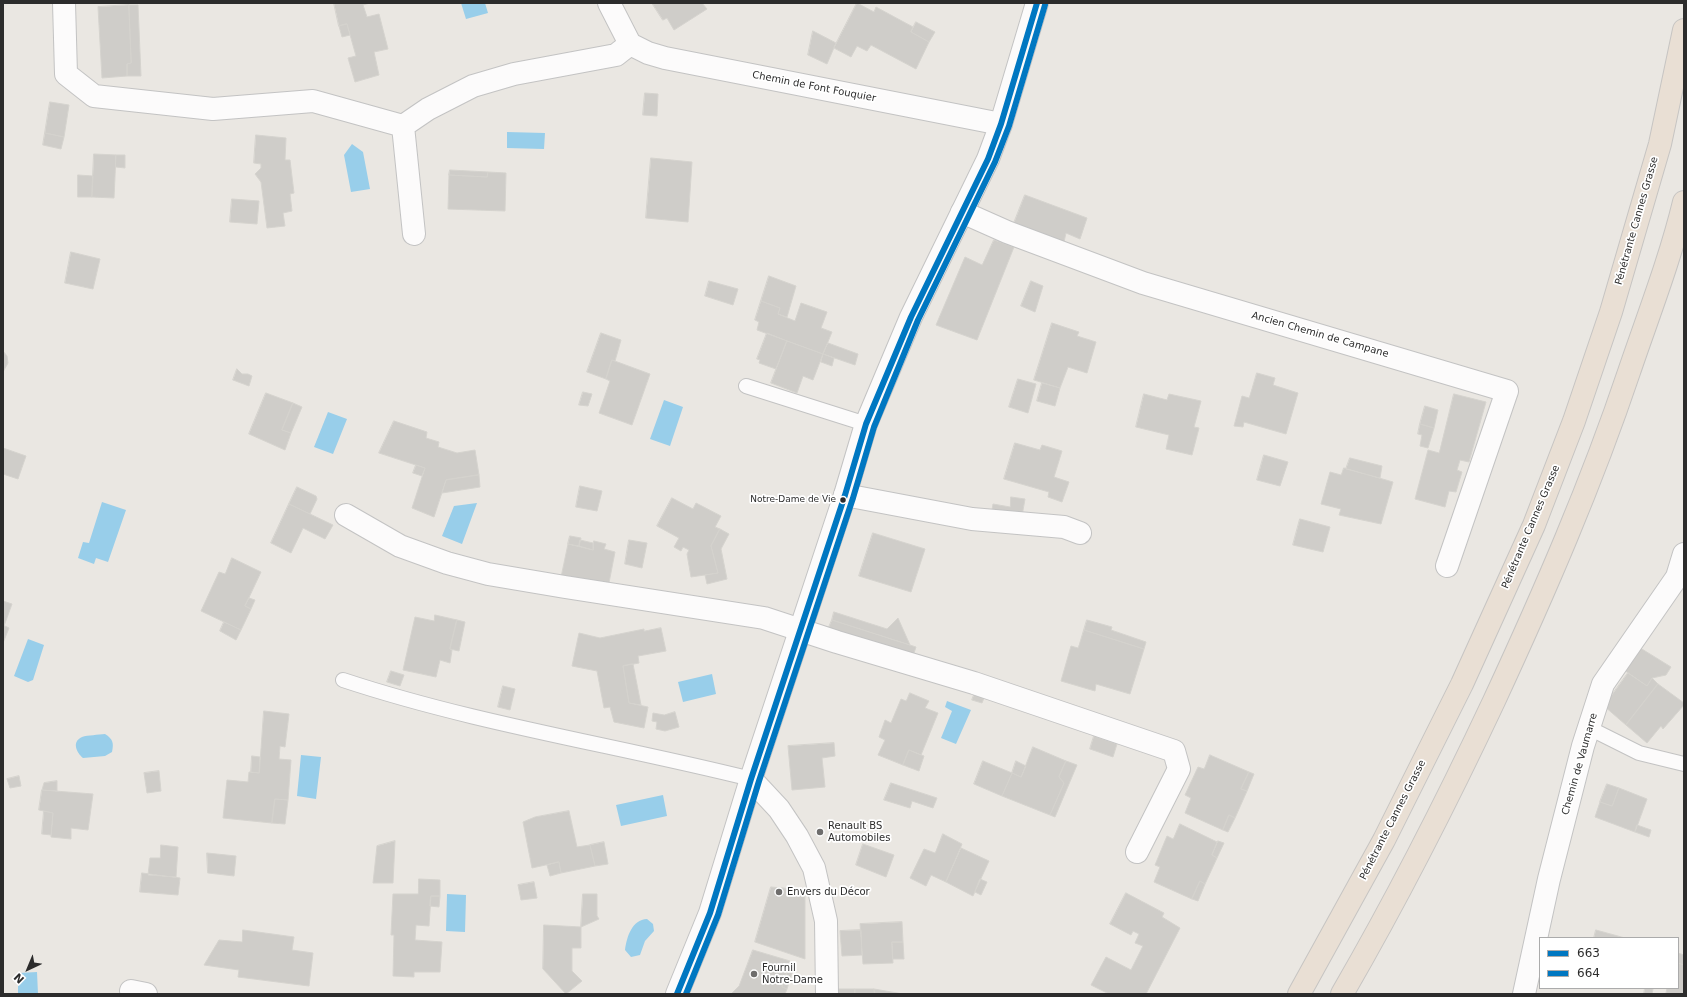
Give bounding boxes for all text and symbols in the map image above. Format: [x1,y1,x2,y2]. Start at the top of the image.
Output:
street label: Chemin de Font Fouquier [751,69,877,105]
street label: Pénétrante Cannes Grasse [1613,155,1661,287]
street label: Ancien Chemin de Campane [1250,310,1390,360]
street label: Pénétrante Cannes Grasse [1500,463,1562,591]
place label: Notre-Dame de Vie [750,495,836,505]
marker: Notre-Dame de Vie [838,495,848,505]
street label: Chemin de Vaumarre [1560,712,1600,816]
street label: Pénétrante Cannes Grasse [1357,758,1429,882]
place label: Renault BS Automobiles [828,820,890,844]
marker: Renault BS Automobiles [815,827,825,837]
place label: Envers du Décor [787,886,870,898]
marker: Envers du Décor [774,887,784,897]
legend [1539,937,1679,989]
text: 663 [1577,946,1600,960]
north arrow [8,949,48,989]
place label: Fournil Notre-Dame [762,962,823,986]
text: 664 [1577,966,1600,980]
marker: Fournil Notre-Dame [749,969,759,979]
text: N [11,970,27,986]

